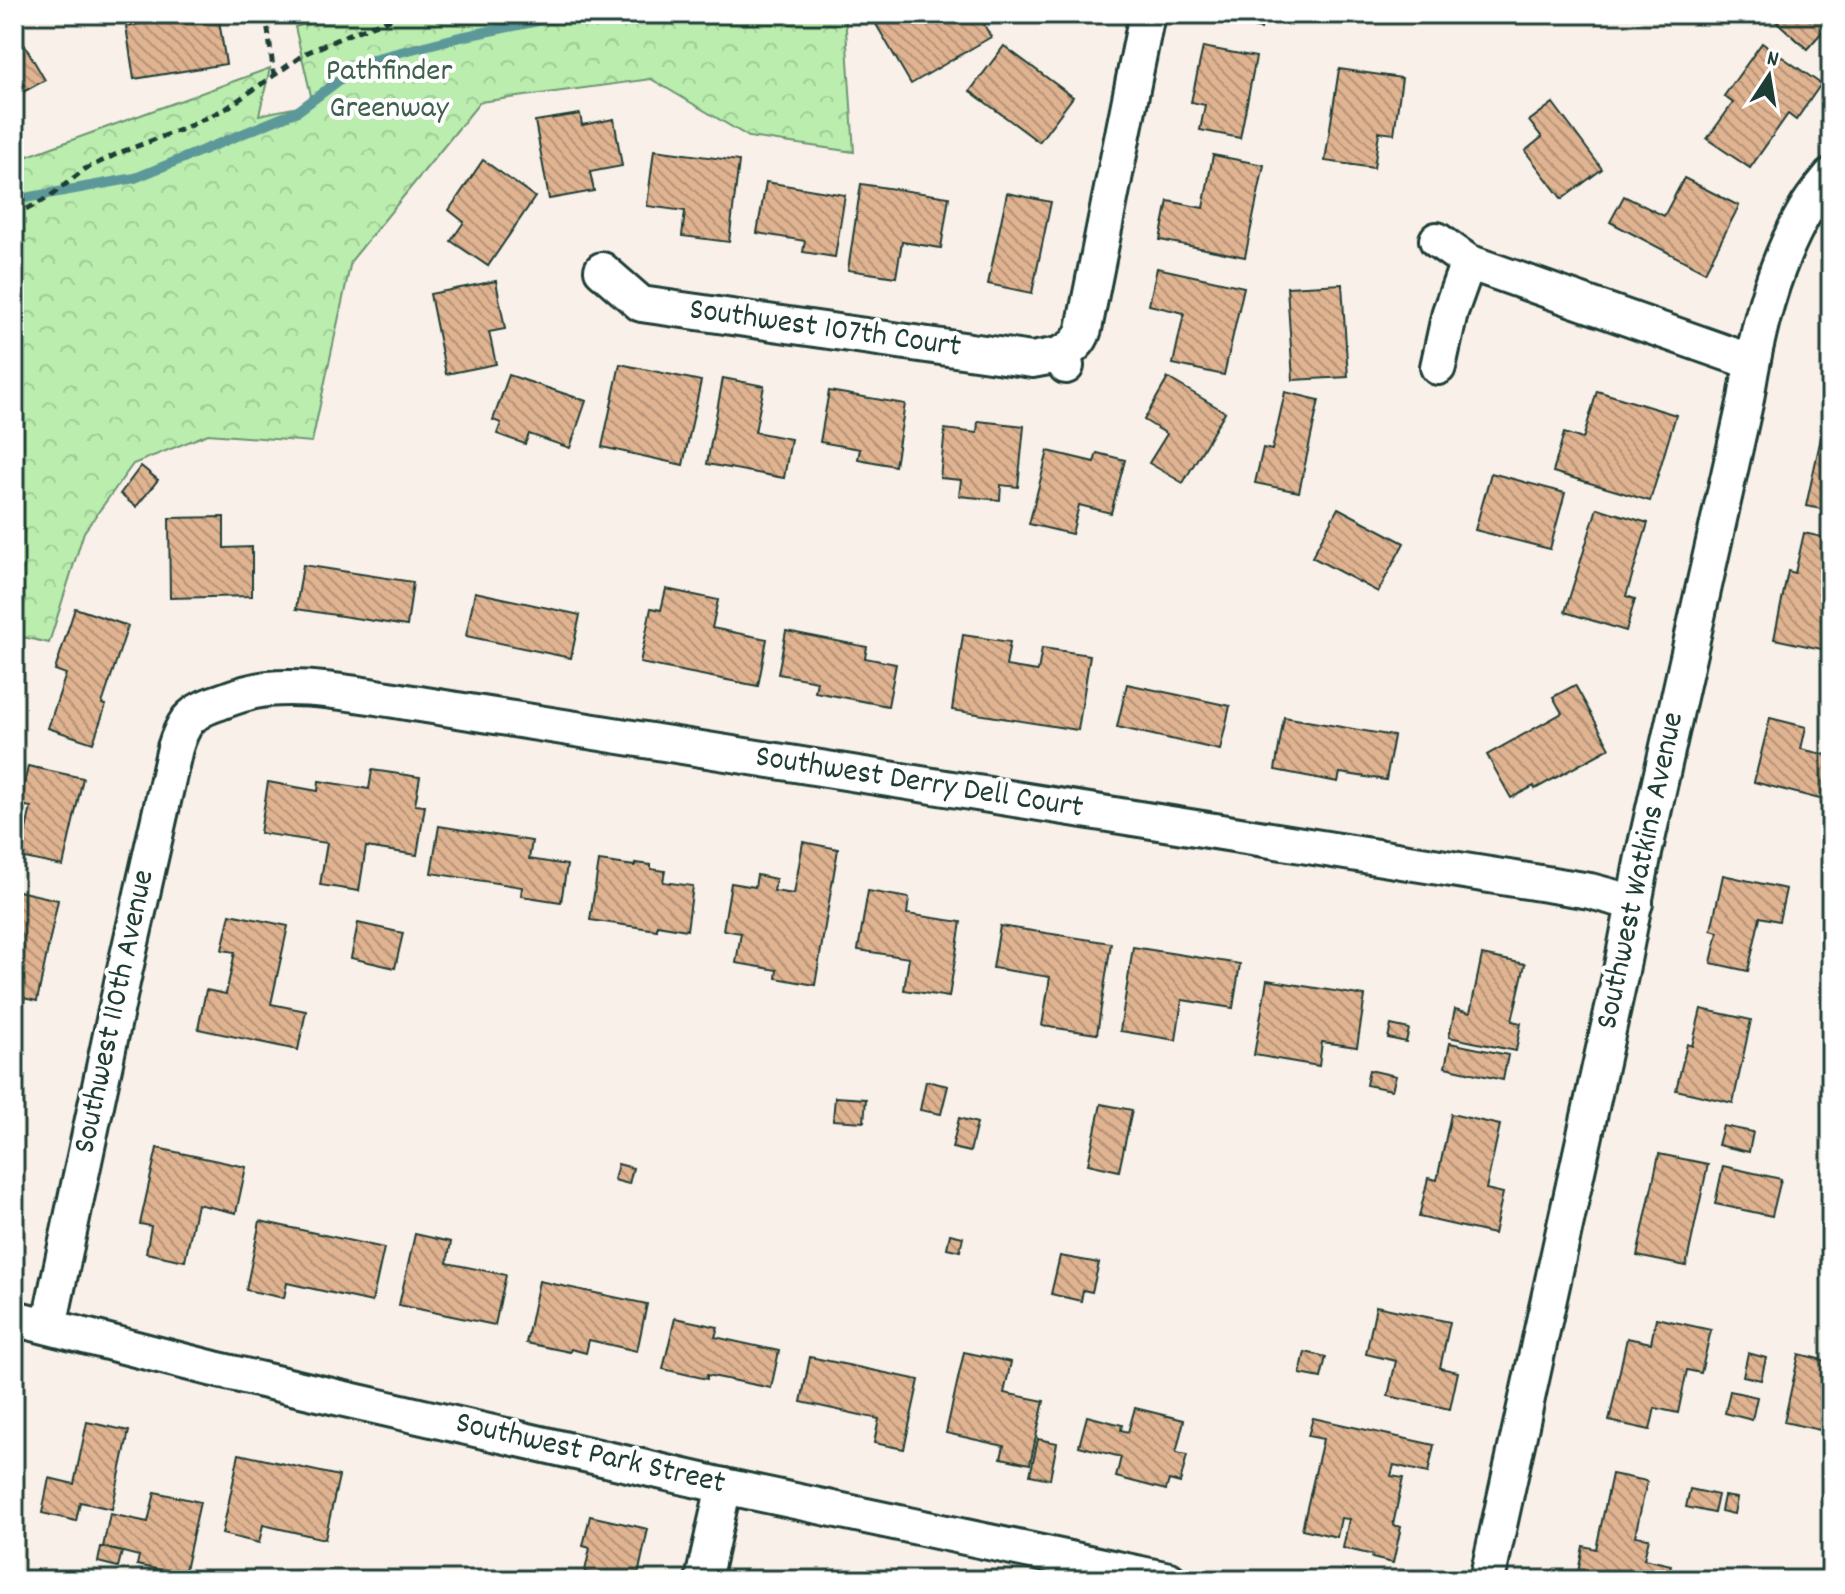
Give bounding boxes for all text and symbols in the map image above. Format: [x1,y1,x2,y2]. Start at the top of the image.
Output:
north arrow [1729,36,1809,116]
text: N [1764,44,1781,76]
park label: Pathfinder Greenway [326,50,452,133]
street label: Southwest 107th Court [686,288,964,372]
street label: Southwest Watkins Avenue [1586,708,1698,1034]
street label: Southwest Derry Dell Court [752,735,1086,833]
street label: Southwest 110th Avenue [63,866,169,1158]
street label: Southwest Park Street [451,1402,730,1508]

